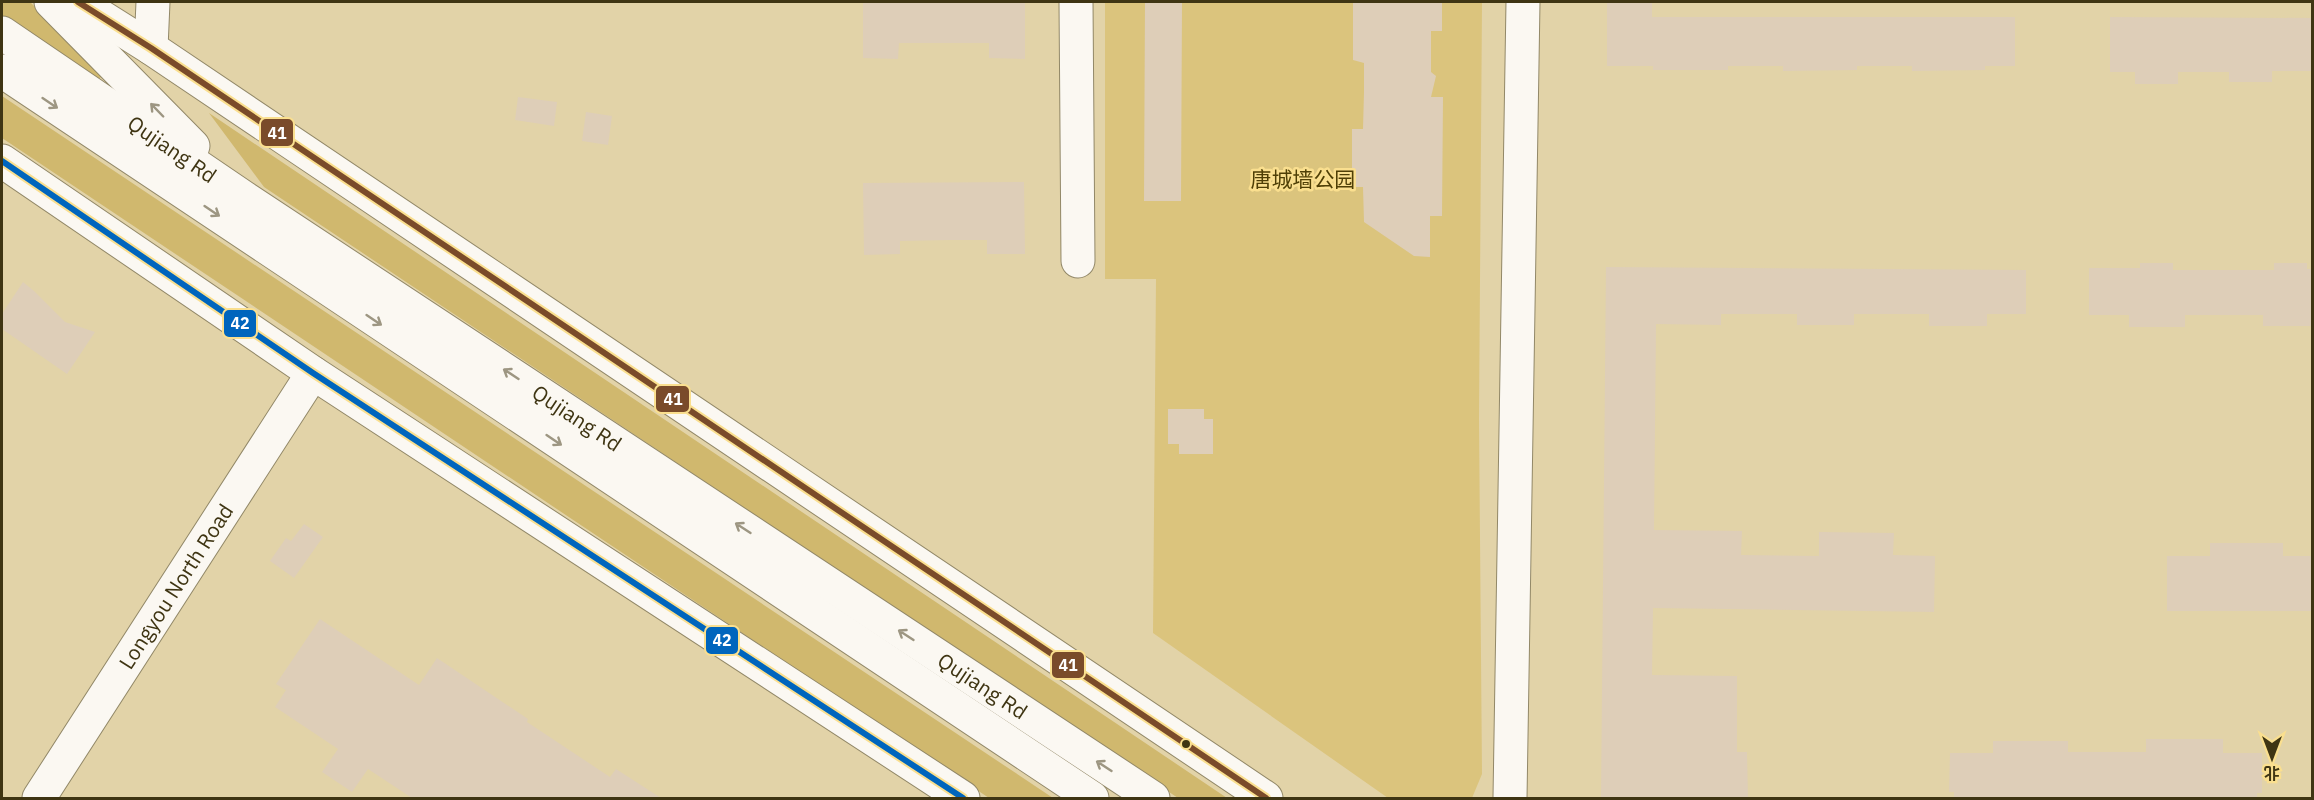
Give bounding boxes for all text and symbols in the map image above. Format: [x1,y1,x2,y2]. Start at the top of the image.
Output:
one-way arrow [41,97,58,109]
one-way arrow [150,102,165,117]
street label: Qujiang Rd [122,109,222,189]
line badge: 41 [260,118,294,147]
text: 41 [267,123,287,143]
park label: 唐城墙公园 [1251,165,1356,193]
one-way arrow [204,205,221,218]
line badge: 42 [223,309,257,338]
text: 42 [230,313,250,333]
one-way arrow [366,313,383,326]
one-way arrow [503,368,520,380]
street label: Qujiang Rd [527,378,627,457]
line badge: 41 [655,385,690,413]
text: 41 [663,389,683,409]
one-way arrow [545,434,562,446]
street label: Longyou North Road [112,498,239,674]
one-way arrow [736,522,752,534]
line badge: 42 [705,626,739,655]
one-way arrow [898,629,915,641]
text: 42 [712,630,732,650]
street label: Qujiang Rd [933,646,1033,725]
line badge: 41 [1051,651,1085,679]
text: 41 [1058,655,1078,675]
north arrow [2242,728,2302,788]
unlabelled marker [1180,738,1192,750]
one-way arrow [1096,760,1113,772]
text: 北 [2264,763,2280,783]

